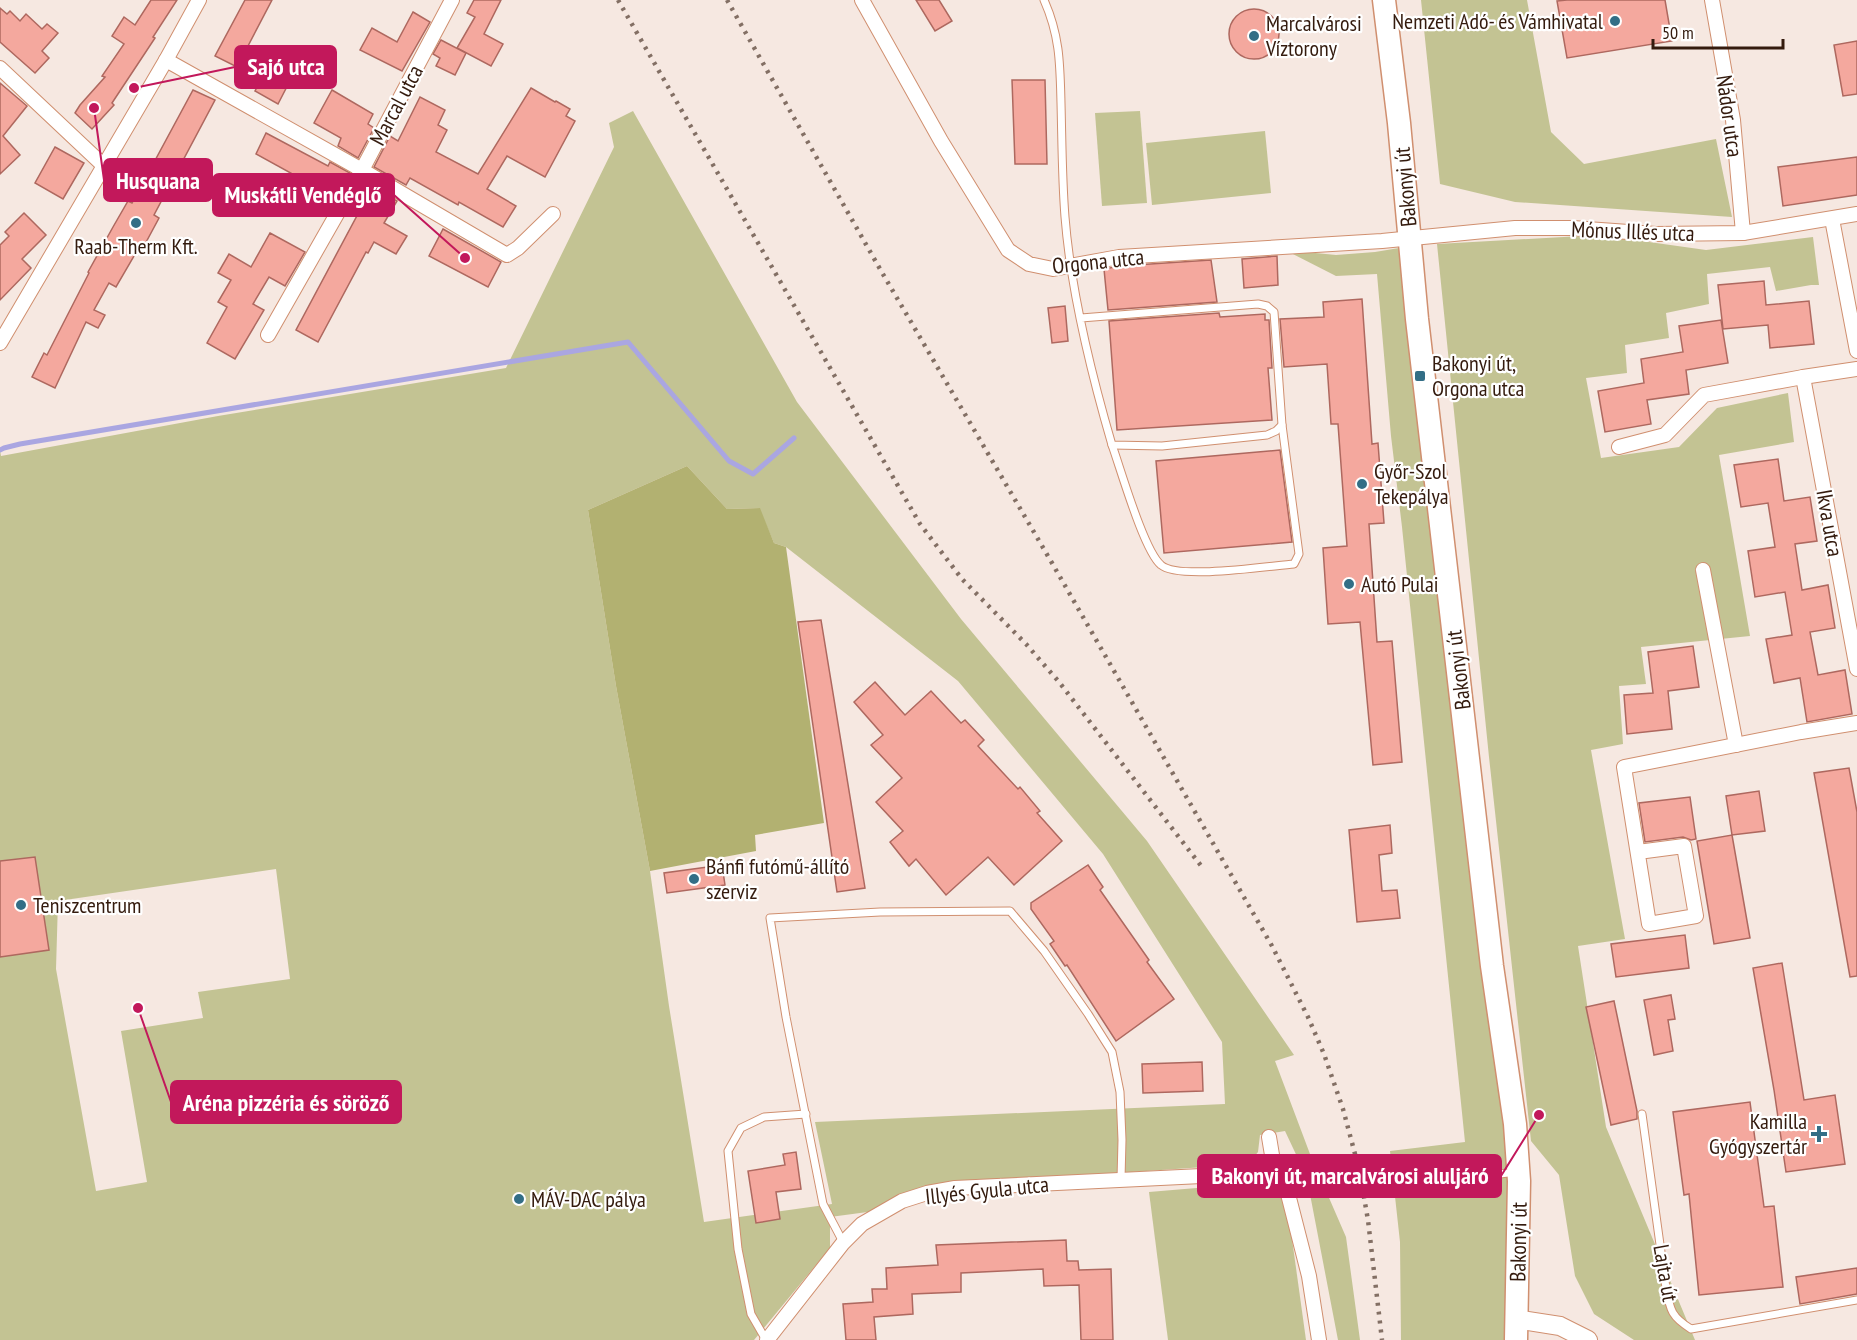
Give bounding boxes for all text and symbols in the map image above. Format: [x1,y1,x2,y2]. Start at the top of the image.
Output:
place label: Nemzeti Adó- és Vámhivatal [1392,7,1604,35]
place label: Marcalvárosi Víztorony [1265,9,1362,62]
scale bar [1653,12,1784,50]
marker: Nemzeti Adó- és Vámhivatal [1608,14,1622,28]
text: 50 m [1662,21,1694,44]
marker: Marcalvárosi Víztorony [1247,29,1261,43]
callout: Sajó utca [235,46,336,88]
text: Sajó utca [247,51,325,82]
street label: Marcal utca [363,60,429,150]
street label: Nádor utca [1710,73,1750,159]
street label: Bakonyi út [1388,146,1422,228]
callout: Husquana [104,159,212,201]
text: Husquana [116,165,200,196]
callout: Muskátli Vendéglő [213,174,394,216]
text: Muskátli Vendéglő [224,179,382,210]
street label: Mónus Illés utca [1571,215,1695,247]
marker: Raab-Therm Kft. [129,216,143,230]
place label: Raab-Therm Kft. [74,232,198,260]
street label: Orgona utca [1051,242,1145,280]
place label: Bakonyi út, Orgona utca [1432,349,1524,402]
marker: Bakonyi út, Orgona utca [1413,369,1427,383]
place label: Győr-Szol Tekepálya [1374,457,1449,510]
marker: Győr-Szol Tekepálya [1355,477,1369,491]
street label: Ikva utca [1810,487,1850,559]
place label: Autó Pulai [1361,570,1439,598]
marker: Autó Pulai [1342,577,1356,591]
street label: Bakonyi út [1439,629,1477,711]
place label: Bánfi futómű-állító szerviz [706,852,849,905]
marker: Bánfi futómű-állító szerviz [687,872,701,886]
place label: Teniszcentrum [33,891,141,919]
marker: Teniszcentrum [14,898,28,912]
callout: Aréna pizzéria és söröző [171,1081,401,1123]
text: Aréna pizzéria és söröző [182,1087,390,1118]
place label: Kamilla Gyógyszertár [1709,1107,1807,1160]
marker: Kamilla Gyógyszertár [1812,1127,1826,1141]
callout: Bakonyi út, marcalvárosi aluljáró [1198,1155,1501,1197]
text: Bakonyi út, marcalvárosi aluljáró [1211,1160,1489,1191]
street label: Illyés Gyula utca [924,1170,1050,1210]
place label: MÁV-DAC pálya [531,1185,646,1213]
marker: MÁV-DAC pálya [512,1192,526,1206]
street label: Bakonyi út [1503,1202,1533,1282]
street label: Lajta út [1647,1242,1685,1304]

